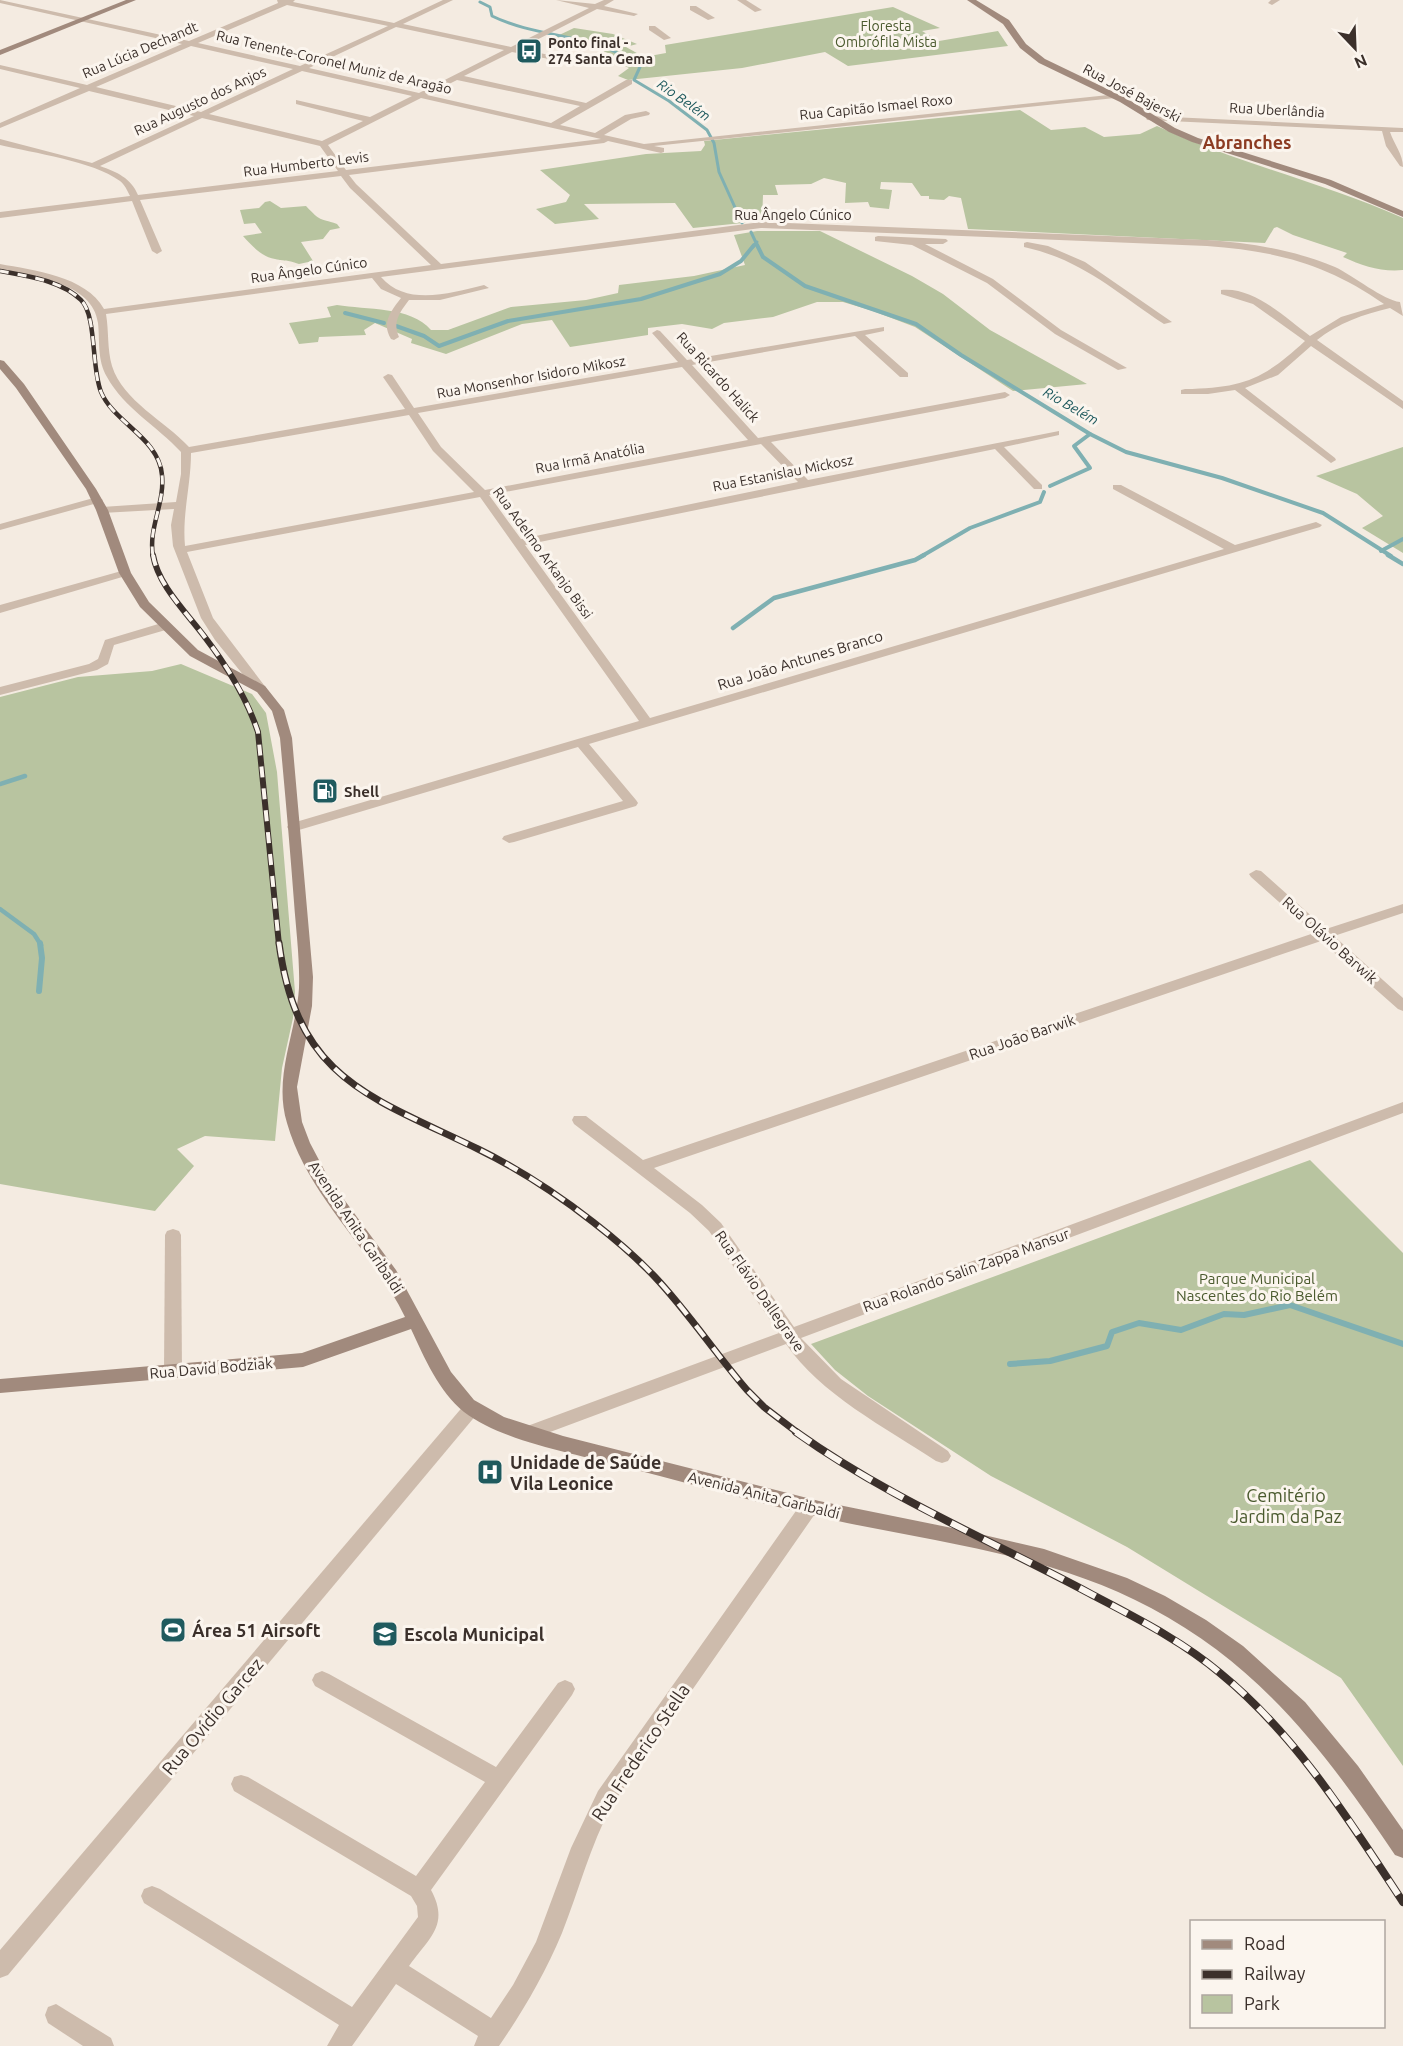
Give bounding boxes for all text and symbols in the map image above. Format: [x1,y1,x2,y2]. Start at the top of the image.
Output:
street label: Rua Lúcia Dechandt [80,18,200,82]
park label: Floresta Ombrófila Mista [835,18,937,50]
north arrow [1325,18,1385,78]
street label: Rua Tenente-Coronel Muniz de Aragão [215,27,453,97]
place label: Ponto final - 274 Santa Gema [548,35,653,67]
bus stop icon: Ponto final - 274 Santa Gema [514,36,544,66]
text: N [1352,51,1370,72]
street label: Rua José Bajerski [1080,61,1184,125]
street label: Rua Augusto dos Anjos [132,63,268,139]
water label: Rio Belém [654,76,714,124]
street label: Rua Capitão Ismael Roxo [799,91,953,123]
street label: Rua Uberlândia [1229,100,1325,120]
district label: Abranches [1202,132,1292,152]
street label: Rua Humberto Levis [242,148,370,180]
street label: Rua Ângelo Cúnico [734,206,852,223]
street label: Rua Ângelo Cúnico [250,253,368,286]
street label: Rua Ricardo Halick [673,329,763,425]
street label: Rua Monsenhor Isidoro Mikosz [435,353,627,401]
water label: Rio Belém [1041,384,1101,428]
street label: Rua Irmã Anatólia [534,440,646,476]
street label: Rua Estanislau Mickosz [711,452,855,494]
street label: Rua Adelmo Arkanjo Bissi [490,484,596,622]
street label: Rua João Antunes Branco [715,627,885,693]
fuel station icon: Shell [310,776,340,806]
place label: Shell [344,783,379,800]
street label: Rua Olávio Barwik [1279,893,1381,987]
street label: Rua João Barwik [967,1011,1078,1063]
street label: Avenida Anita Garibaldi [305,1158,407,1296]
street label: Rua Rolando Salin Zappa Mansur [860,1225,1072,1315]
street label: Rua Flávio Dallegrave [712,1227,808,1355]
park label: Parque Municipal Nascentes do Rio Belém [1176,1270,1338,1304]
street label: Rua David Bodziak [149,1354,274,1382]
place label: Unidade de Saúde Vila Leonice [510,1452,661,1493]
hospital icon: Unidade de Saúde Vila Leonice [475,1457,505,1487]
street label: Avenida Anita Garibaldi [686,1468,842,1522]
park label: Cemitério Jardim da Paz [1230,1485,1342,1526]
sports icon: Área 51 Airsoft [158,1615,188,1645]
place label: Área 51 Airsoft [192,1619,321,1640]
school or university icon: Escola Municipal [370,1619,400,1649]
place label: Escola Municipal [404,1624,545,1644]
street label: Rua Ovídio Garcez [157,1654,267,1778]
street label: Rua Frederico Stella [587,1680,693,1824]
legend [1190,1920,1385,2028]
text: Road [1244,1933,1286,1953]
text: Railway [1244,1963,1306,1983]
text: Park [1244,1993,1280,2013]

